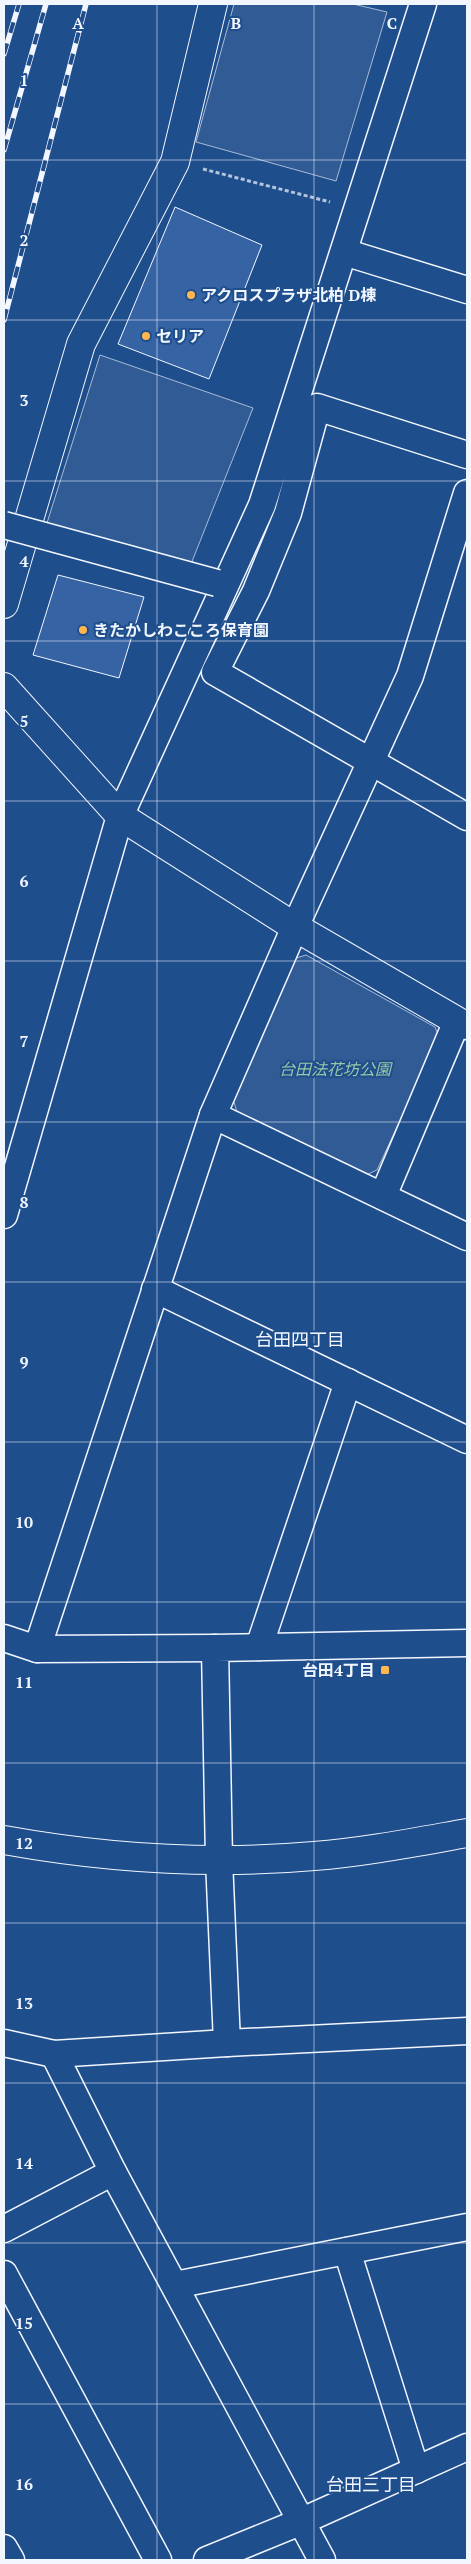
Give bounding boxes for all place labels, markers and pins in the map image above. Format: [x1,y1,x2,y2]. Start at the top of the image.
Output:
place label: アクロスプラザ北柏 D棟 [201,284,376,306]
marker: アクロスプラザ北柏 D棟 [185,289,197,301]
place label: セリア [156,325,204,347]
marker: セリア [140,330,152,342]
place label: きたかしわこころ保育園 [93,619,269,641]
marker: きたかしわこころ保育園 [77,624,89,636]
place label: 台田4丁目 [302,1659,375,1681]
marker: 台田4丁目 [379,1664,391,1676]

